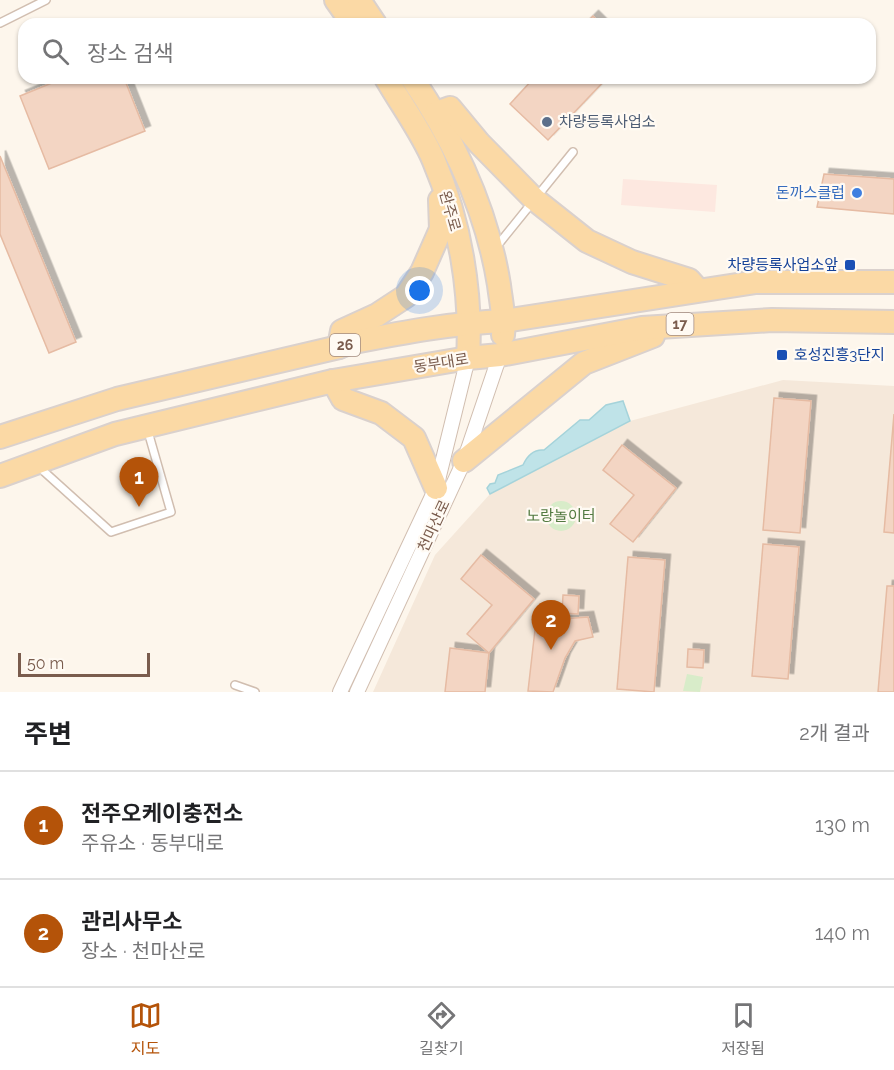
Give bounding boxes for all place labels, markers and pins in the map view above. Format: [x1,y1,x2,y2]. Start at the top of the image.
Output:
place label: 차량등록사업소 [559,113,656,131]
marker: 차량등록사업소 [540,115,554,129]
place label: 돈까스클럽 [776,184,845,202]
marker: 돈까스클럽 [850,186,864,200]
place label: 차량등록사업소앞 [728,256,838,274]
marker: 차량등록사업소앞 [843,258,857,272]
place label: 호성진흥3단지 [794,346,885,364]
marker: 호성진흥3단지 [775,348,789,362]
pin: 1 [120,458,158,507]
pin: 2 [532,600,570,650]

